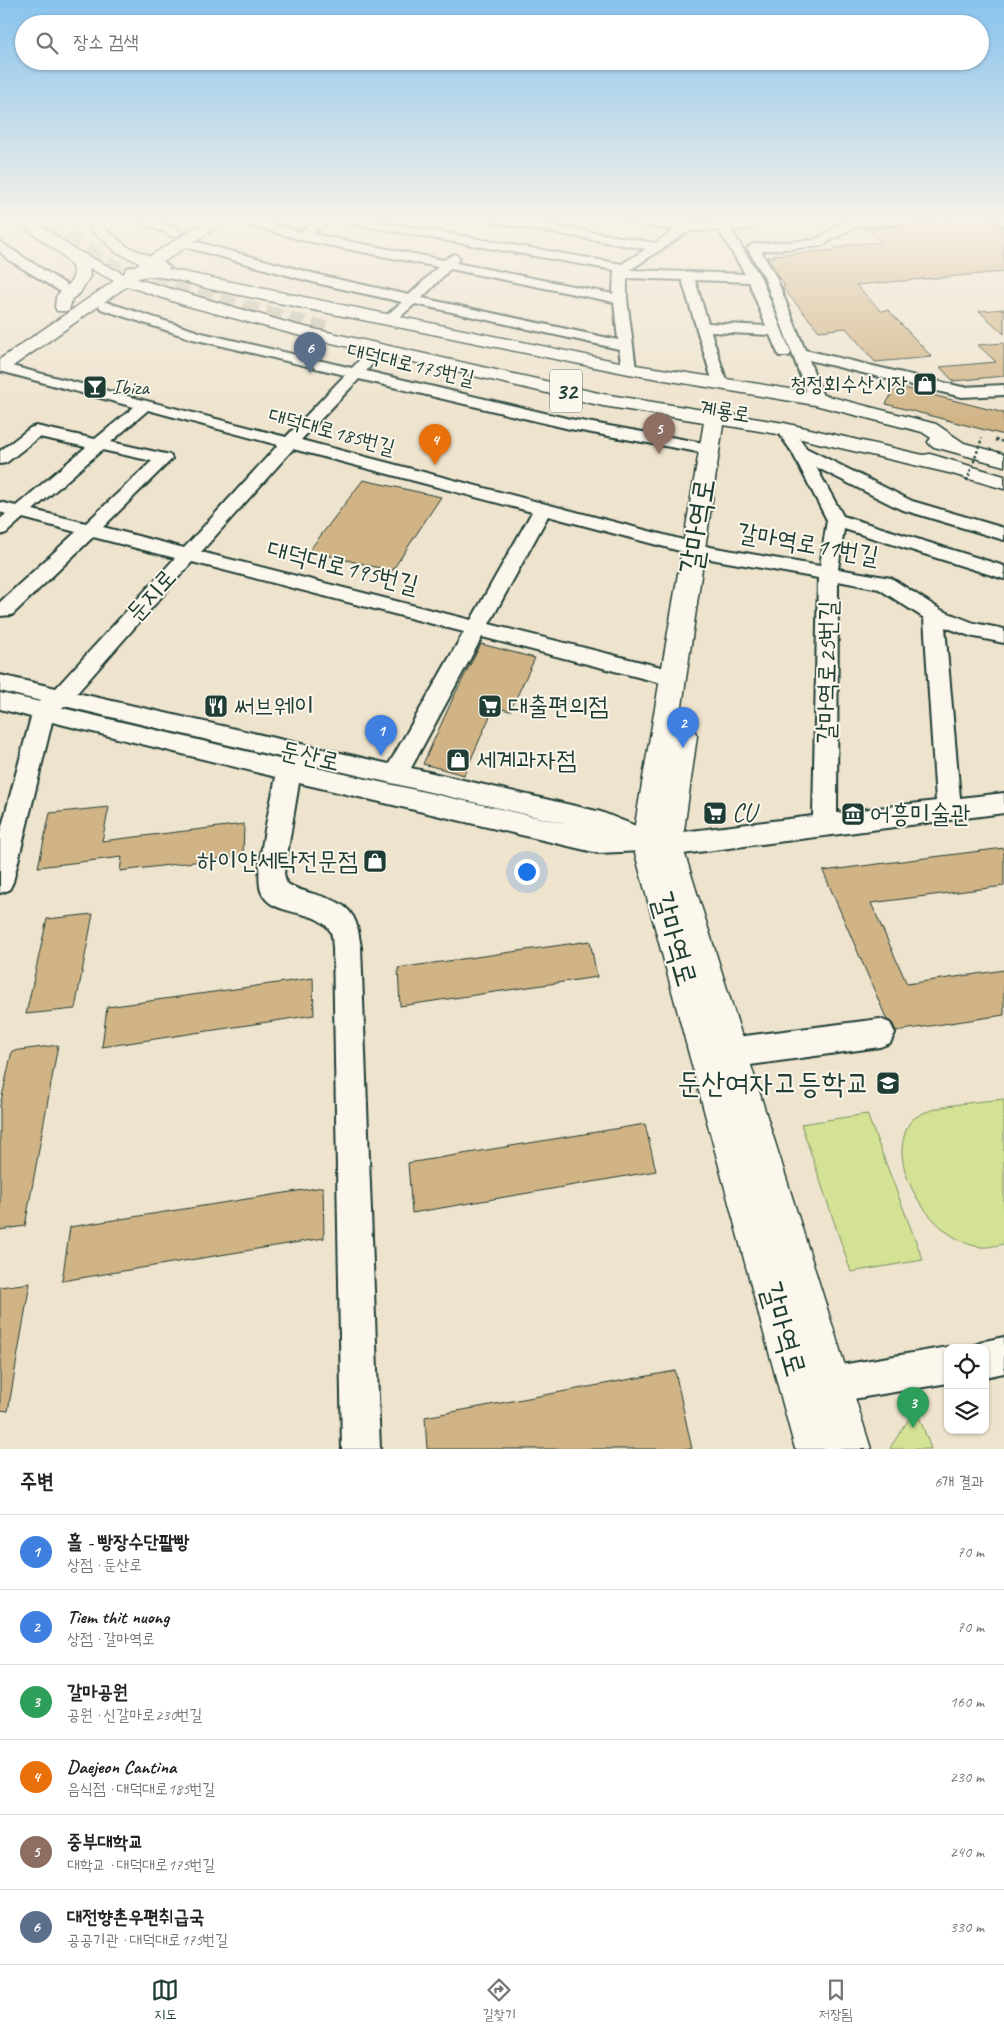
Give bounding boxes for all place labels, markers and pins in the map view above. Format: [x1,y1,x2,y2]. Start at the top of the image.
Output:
pin: 6 [294,332,326,373]
place label: 청정회수산시장 [790,371,908,397]
shop icon: 청정회수산시장 [912,371,938,397]
bar icon: Ibiza [82,374,108,400]
place label: Ibiza [112,374,150,400]
pin: 5 [643,413,675,454]
pin: 4 [419,424,451,465]
place label: 써브웨이 [234,690,314,722]
place label: 대출편의점 [508,690,609,722]
restaurant icon: 써브웨이 [203,693,229,719]
supermarket icon: 대출편의점 [477,693,503,719]
pin: 2 [667,707,699,748]
pin: 1 [365,715,397,756]
place label: 세계과자점 [476,744,577,776]
shop icon: 세계과자점 [445,747,471,773]
place label: CU [732,797,761,829]
place label: 어흥미술관 [870,798,971,830]
supermarket icon: CU [702,800,728,826]
museum icon: 어흥미술관 [840,801,866,827]
place label: 하이얀세탁전문점 [197,845,358,877]
shop icon: 하이얀세탁전문점 [362,848,388,874]
place label: 둔산여자고등학교 [677,1064,870,1102]
school or university icon: 둔산여자고등학교 [875,1070,901,1096]
pin: 3 [897,1387,929,1428]

